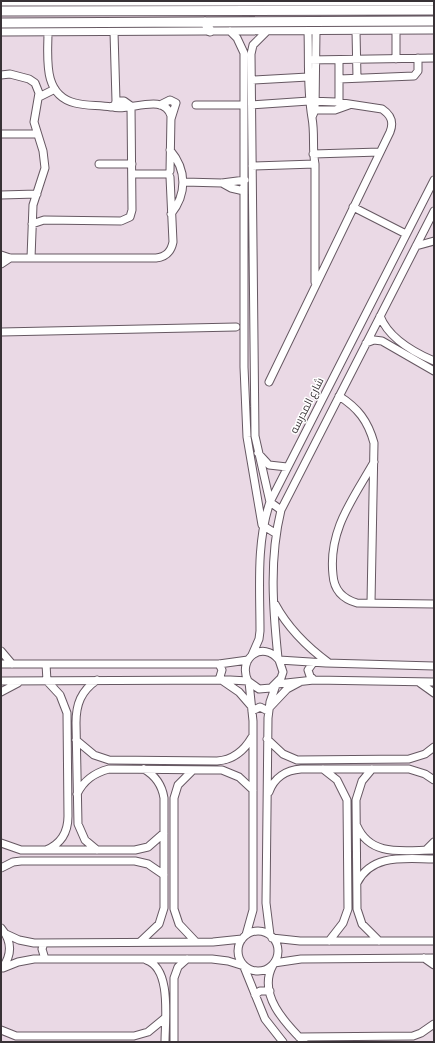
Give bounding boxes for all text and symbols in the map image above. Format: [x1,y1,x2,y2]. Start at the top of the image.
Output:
street label: شارع المدرسه [286,375,327,436]

